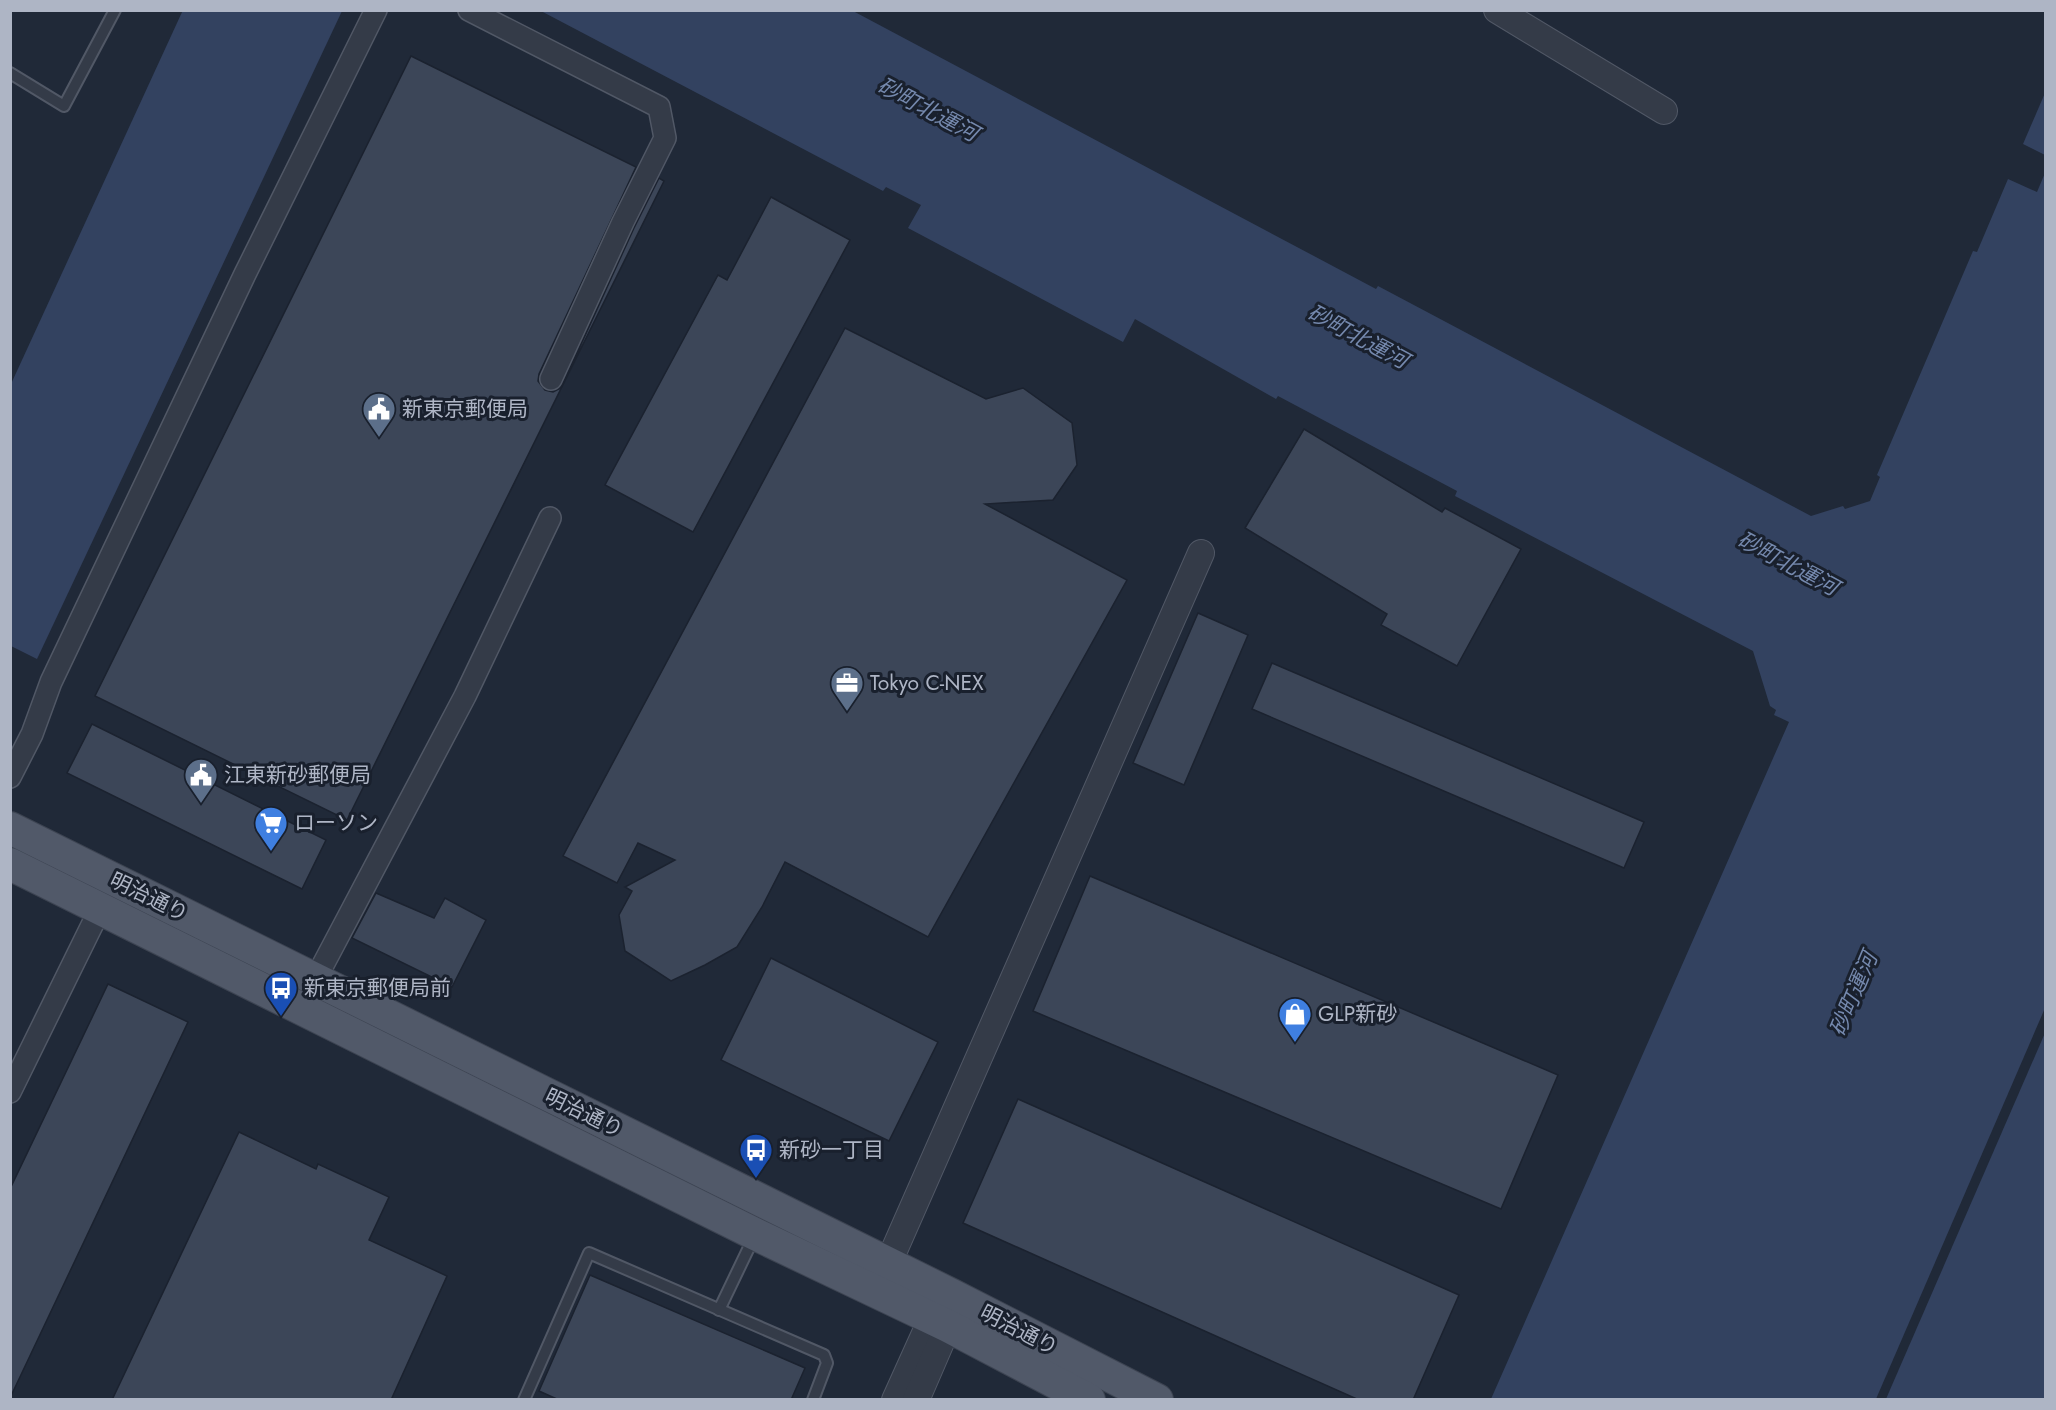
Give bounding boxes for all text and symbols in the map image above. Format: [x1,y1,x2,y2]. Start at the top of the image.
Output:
water label: 砂町北運河 [872,69,988,151]
water label: 砂町北運河 [1302,296,1418,378]
public building icon: 新東京郵便局 [361,391,397,438]
place label: 新東京郵便局 [402,394,528,424]
water label: 砂町北運河 [1732,523,1848,605]
office icon: Tokyo C-NEX [829,665,865,712]
place label: Tokyo C-NEX [870,668,984,698]
public building icon: 江東新砂郵便局 [183,757,219,804]
place label: 江東新砂郵便局 [224,760,371,790]
supermarket icon: ローソン [253,805,289,852]
place label: ローソン [294,808,378,838]
street label: 明治通り [105,865,193,929]
water label: 砂町運河 [1821,944,1886,1041]
bus stop icon: 新東京郵便局前 [263,970,299,1017]
place label: 新東京郵便局前 [304,973,451,1003]
shop icon: GLP新砂 [1277,996,1313,1043]
place label: GLP新砂 [1318,999,1397,1029]
street label: 明治通り [540,1081,628,1145]
bus stop icon: 新砂一丁目 [738,1132,774,1179]
place label: 新砂一丁目 [779,1135,884,1165]
street label: 明治通り [975,1298,1063,1362]

